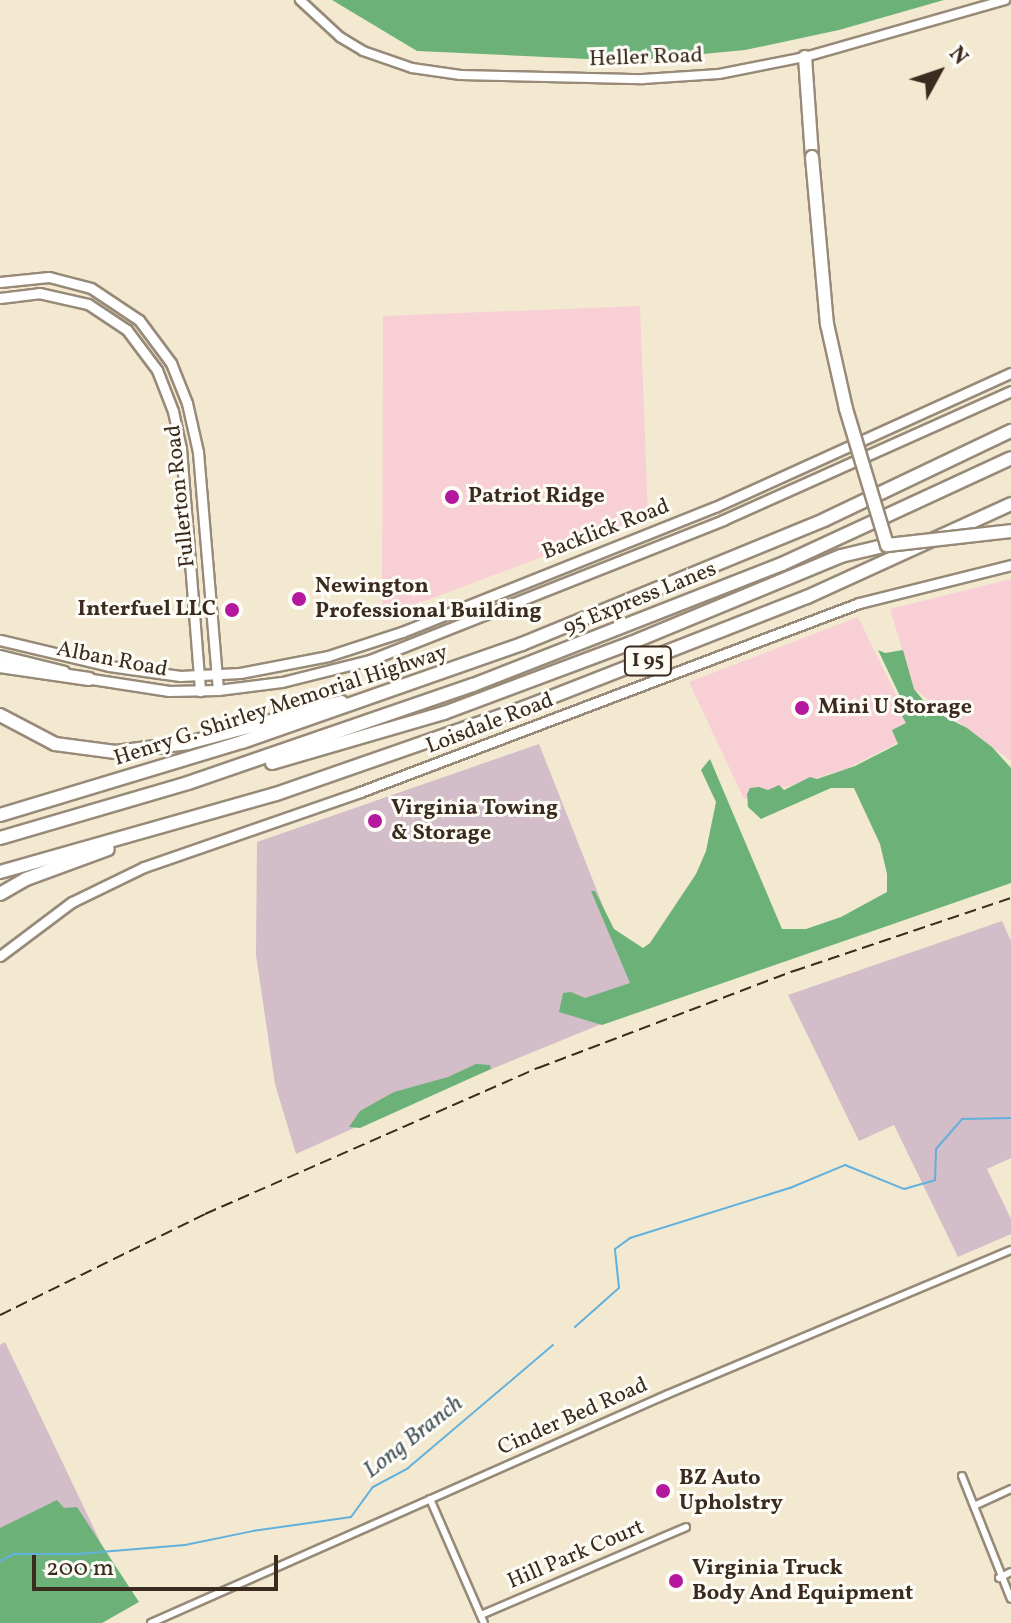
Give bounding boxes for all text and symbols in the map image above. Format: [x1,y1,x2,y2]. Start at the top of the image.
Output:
north arrow [899,32,979,112]
text: N [941,40,975,72]
street label: Heller Road [589,43,703,73]
street label: Fullerton Road [160,423,202,569]
place label: Patriot Ridge [468,484,605,510]
marker: Patriot Ridge [443,488,461,506]
street label: Backlick Road [538,494,674,566]
street label: 95 Express Lanes [560,556,720,642]
place label: Newington Professional Building [315,573,542,624]
marker: Newington Professional Building [290,590,308,608]
place label: Interfuel LLC [78,597,216,623]
marker: Interfuel LLC [223,601,241,619]
street label: Alban Road [54,636,170,684]
street label: Henry G. Shirley Memorial Highway [110,639,452,773]
road number: I 95 [622,645,674,677]
street label: Loisdale Road [422,688,558,760]
place label: Mini U Storage [818,695,972,721]
marker: Mini U Storage [793,699,811,717]
place label: Virginia Towing & Storage [391,795,558,846]
marker: Virginia Towing & Storage [366,812,384,830]
street label: Cinder Bed Road [494,1372,652,1462]
water label: Long Branch [359,1390,469,1486]
place label: BZ Auto Upholstry [679,1465,783,1516]
marker: BZ Auto Upholstry [654,1482,672,1500]
street label: Hill Park Court [504,1514,648,1596]
scale bar [36,1539,282,1589]
text: 200 m [46,1552,114,1586]
place label: Virginia Truck Body And Equipment [692,1555,914,1606]
marker: Virginia Truck Body And Equipment [667,1572,685,1590]

